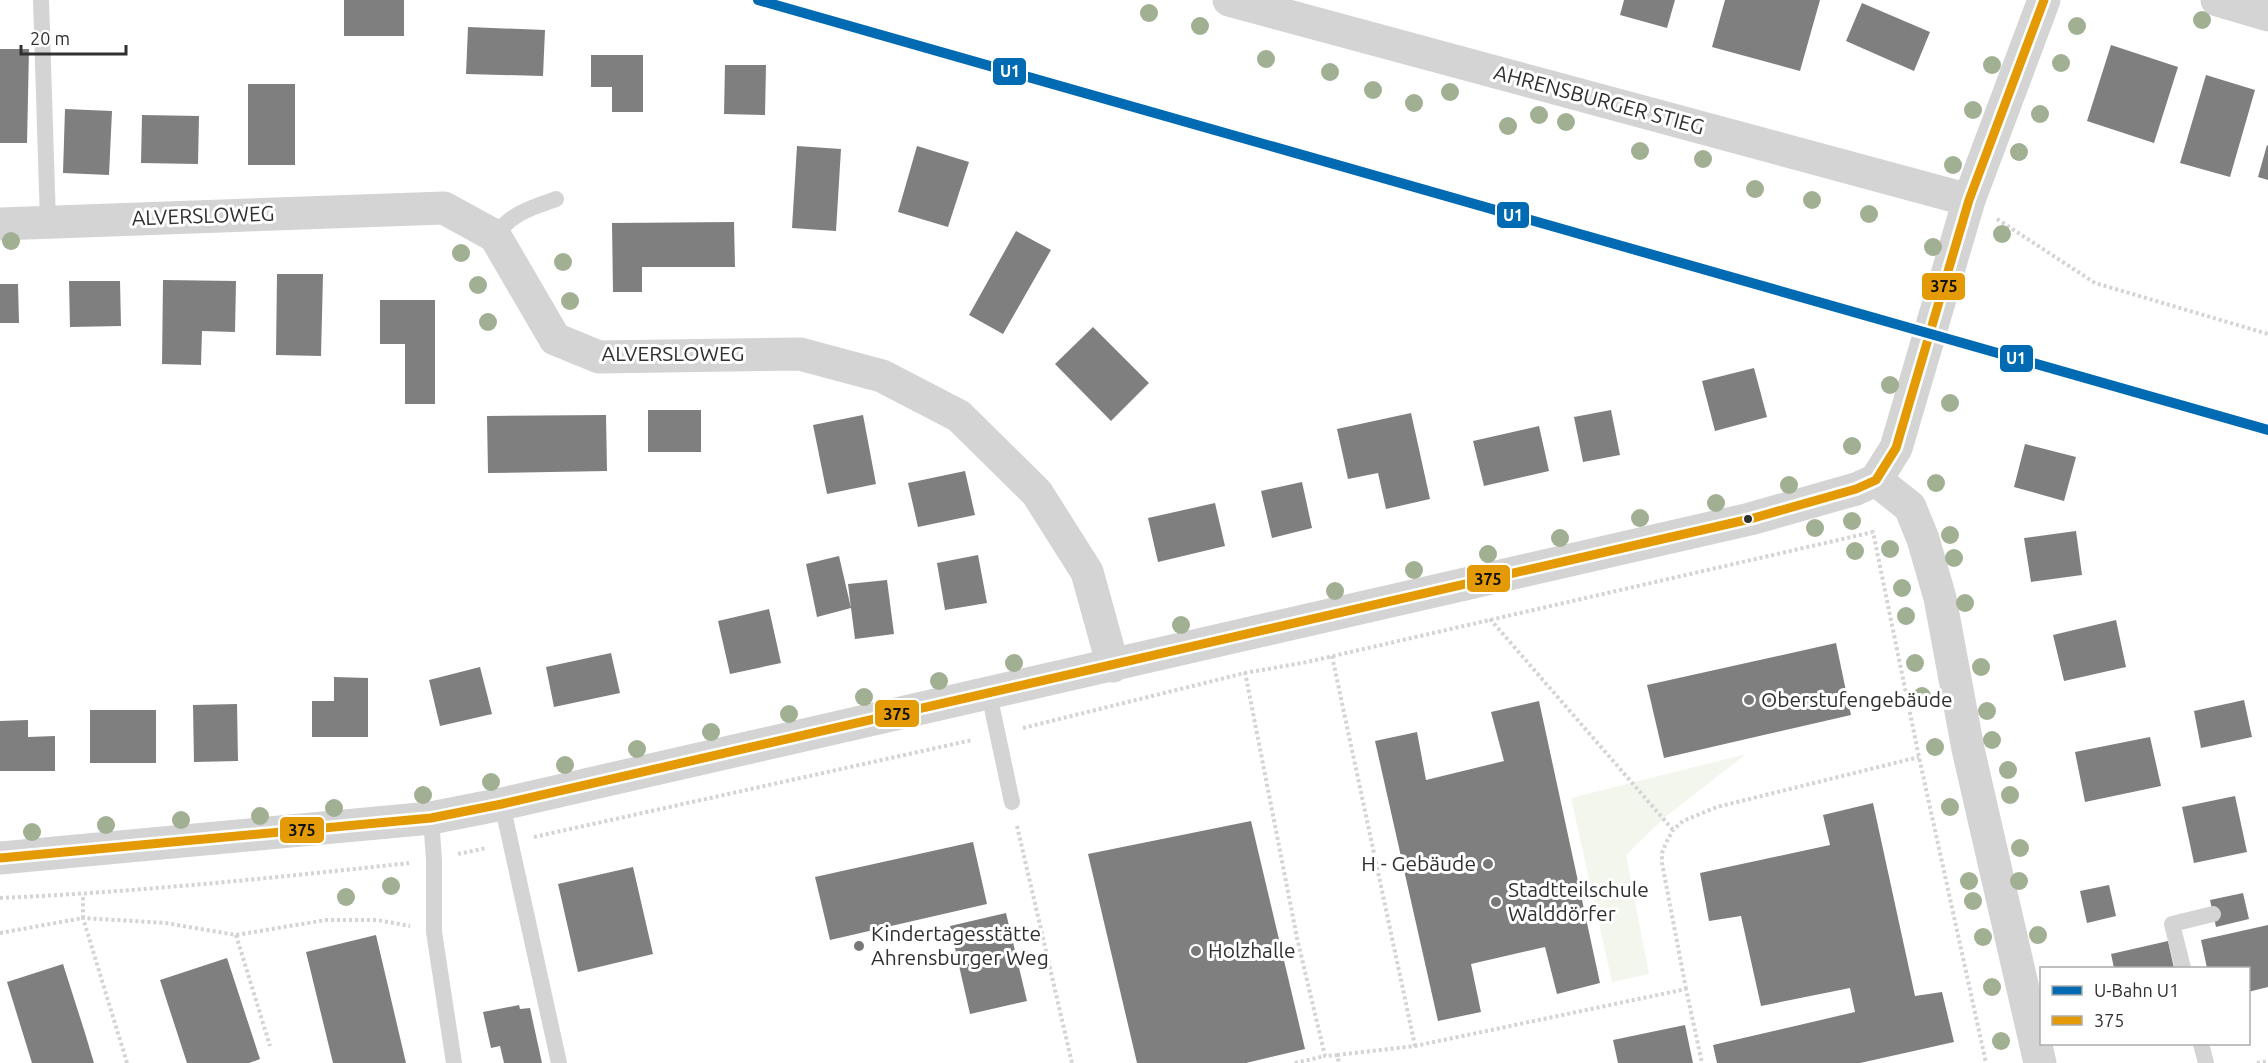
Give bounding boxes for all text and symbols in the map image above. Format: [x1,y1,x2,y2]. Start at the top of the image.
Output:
scale bar [21,18,126,56]
text: 20 m [30,28,70,48]
line badge: U1 [992,57,1027,86]
street label: AHRENSBURGER STIEG [1491,59,1707,139]
text: U1 [1000,62,1020,80]
street label: ALVERSLOWEG [131,201,275,229]
line badge: U1 [1496,201,1530,229]
text: U1 [1503,206,1523,224]
line badge: 375 [1921,272,1966,301]
text: 375 [1930,277,1958,295]
street label: ALVERSLOWEG [602,341,744,365]
line badge: U1 [1999,344,2034,373]
text: U1 [2006,349,2026,367]
unlabelled marker [1742,513,1754,525]
line badge: 375 [1466,564,1511,593]
text: 375 [1474,570,1502,588]
place label: Oberstufengebäude [1761,687,1953,711]
marker: Oberstufengebäude [1742,693,1756,707]
line badge: 375 [874,699,920,728]
text: 375 [883,705,911,723]
line badge: 375 [279,816,325,844]
text: 375 [288,821,316,839]
place label: H - Gebäude [1361,851,1476,875]
marker: H - Gebäude [1481,857,1495,871]
place label: Stadtteilschule Walddörfer [1508,877,1649,925]
marker: Stadtteilschule Walddörfer [1489,895,1503,909]
place label: Kindertagesstätte Ahrensburger Weg [871,921,1049,969]
place label: Holzhalle [1208,938,1296,962]
marker: Kindertagesstätte Ahrensburger Weg [852,939,866,953]
marker: Holzhalle [1189,944,1203,958]
legend [2040,967,2250,1045]
text: U-Bahn U1 [2094,980,2179,1000]
text: 375 [2094,1010,2124,1030]

